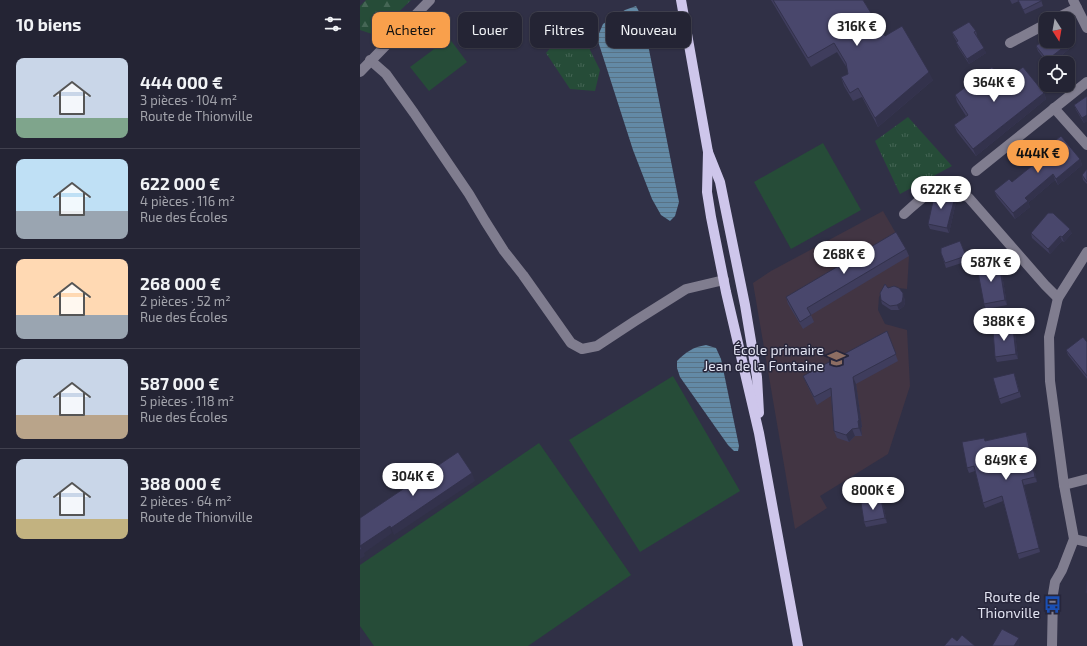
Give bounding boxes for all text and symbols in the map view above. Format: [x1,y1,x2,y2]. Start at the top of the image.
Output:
chip: Acheter [372,12,450,48]
chip: Louer [458,12,522,48]
chip: Filtres [530,12,598,48]
chip: Nouveau [606,12,691,48]
north arrow [1039,12,1075,48]
map controls [1039,12,1075,92]
icon: filters [322,13,344,35]
pin: 316K € [824,13,890,47]
text: 10 biens [16,14,81,34]
text: 316K € [837,18,877,34]
button: locate [1039,56,1075,92]
pin: 364K € [961,69,1027,103]
text: 444 000 € [140,72,223,92]
icon: home [48,74,96,122]
text: 364K € [973,74,1015,90]
text: 3 pièces · 104 m² [140,92,237,108]
text: Route de Thionville [140,108,253,124]
pin: 444K € [1005,140,1071,174]
text: 444K € [1016,145,1060,161]
text: 622 000 € [140,173,220,193]
icon: home [48,175,96,223]
pin: 622K € [908,176,974,210]
text: 622K € [920,181,962,197]
text: 4 pièces · 116 m² [140,193,235,209]
text: Rue des Écoles [140,209,228,225]
pin: 268K € [811,241,877,275]
text: 268K € [823,246,865,262]
pin: 587K € [958,249,1024,283]
text: 587K € [970,254,1012,270]
text: 268 000 € [140,273,221,293]
icon: home [48,275,96,323]
text: 2 pièces · 52 m² [140,293,231,309]
pin: 388K € [971,308,1037,342]
text: Rue des Écoles [140,309,228,325]
text: 388K € [983,313,1025,329]
place label: École primaire Jean de la Fontaine [704,341,824,374]
school or university icon: École primaire Jean de la Fontaine [827,348,847,368]
text: 587 000 € [140,373,219,393]
icon: home [48,375,96,423]
text: 5 pièces · 118 m² [140,393,234,409]
text: Rue des Écoles [140,409,228,425]
pin: 849K € [973,447,1039,481]
text: 849K € [984,452,1028,468]
pin: 304K € [380,463,446,497]
text: 304K € [391,468,435,484]
text: 388 000 € [140,473,221,493]
icon: home [48,475,96,523]
pin: 800K € [840,477,906,511]
text: 800K € [851,482,895,498]
text: 2 pièces · 64 m² [140,493,232,509]
text: Route de Thionville [140,509,253,525]
place label: Route de Thionville [977,588,1040,621]
bus stop icon: Route de Thionville [1043,595,1063,615]

